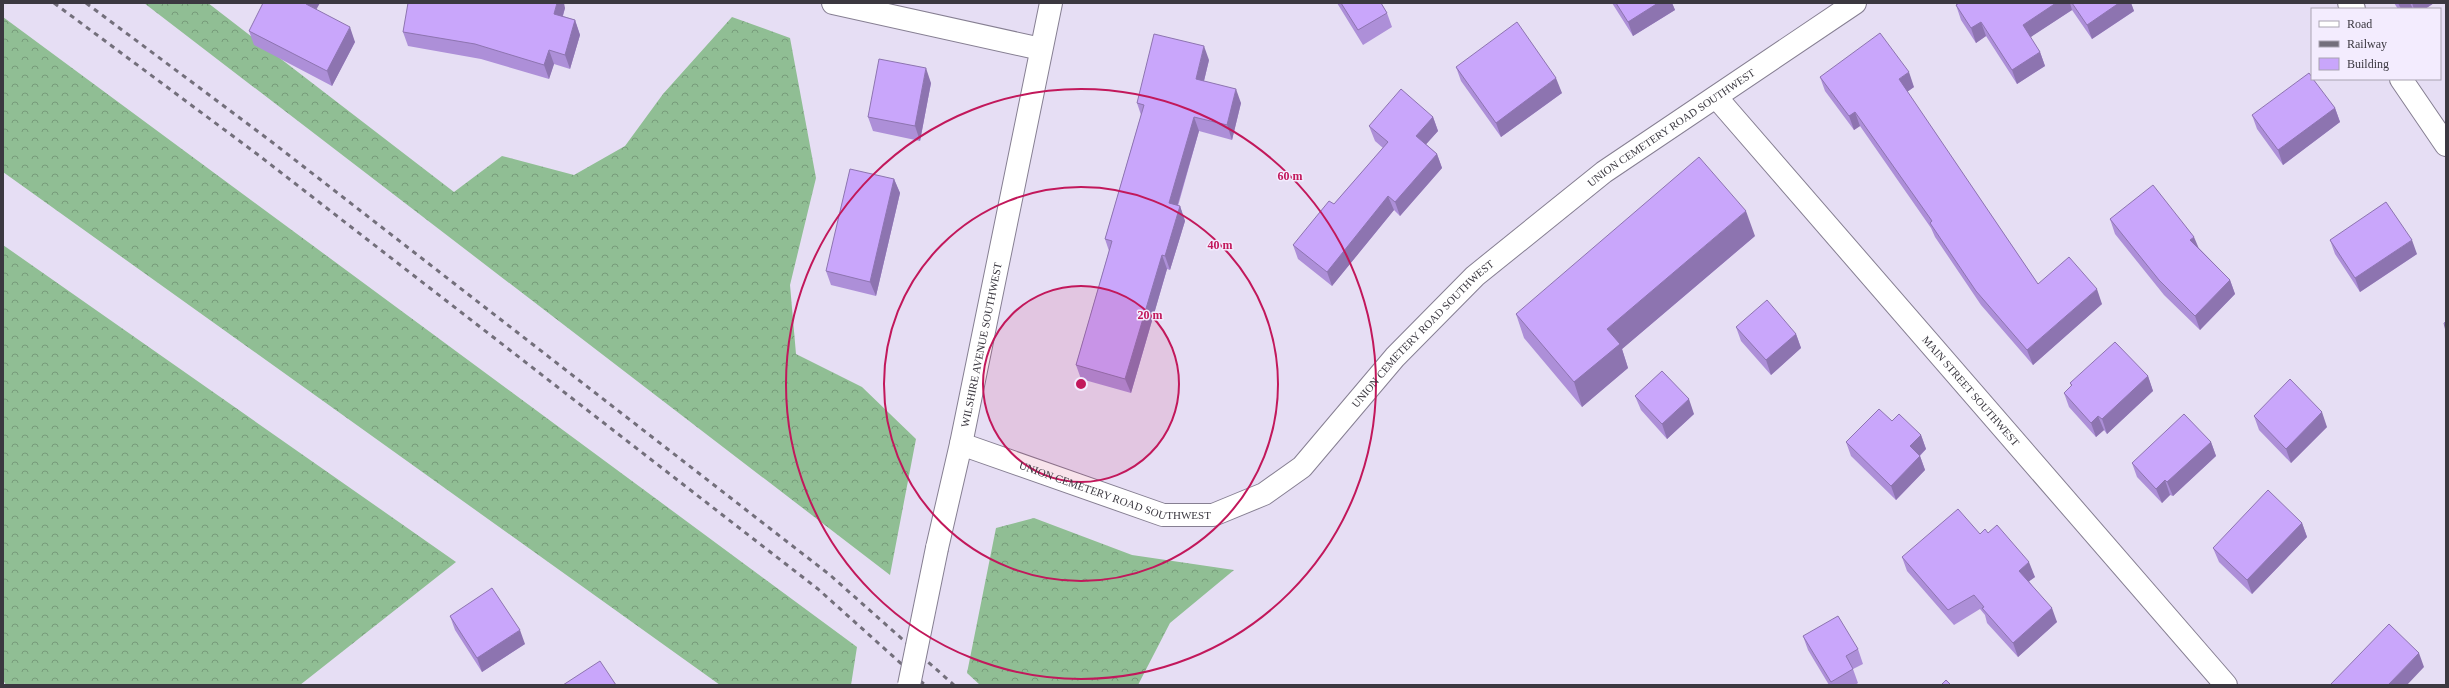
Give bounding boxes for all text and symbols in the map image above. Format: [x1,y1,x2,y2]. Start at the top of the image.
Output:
legend [2311,8,2441,80]
text: Road [2347,17,2372,31]
text: Railway [2347,37,2387,51]
text: Building [2347,57,2389,71]
street label: UNION CEMETERY ROAD SOUTHWEST [1585,66,1757,189]
text: 60 m [1278,169,1303,183]
text: 40 m [1208,238,1233,252]
street label: UNION CEMETERY ROAD SOUTHWEST [1349,257,1496,410]
street label: WILSHIRE AVENUE SOUTHWEST [959,261,1004,428]
text: 20 m [1138,308,1163,322]
street label: MAIN STREET SOUTHWEST [1920,333,2022,449]
centre of rings [1074,377,1088,391]
street label: UNION CEMETERY ROAD SOUTHWEST [1018,459,1211,522]

